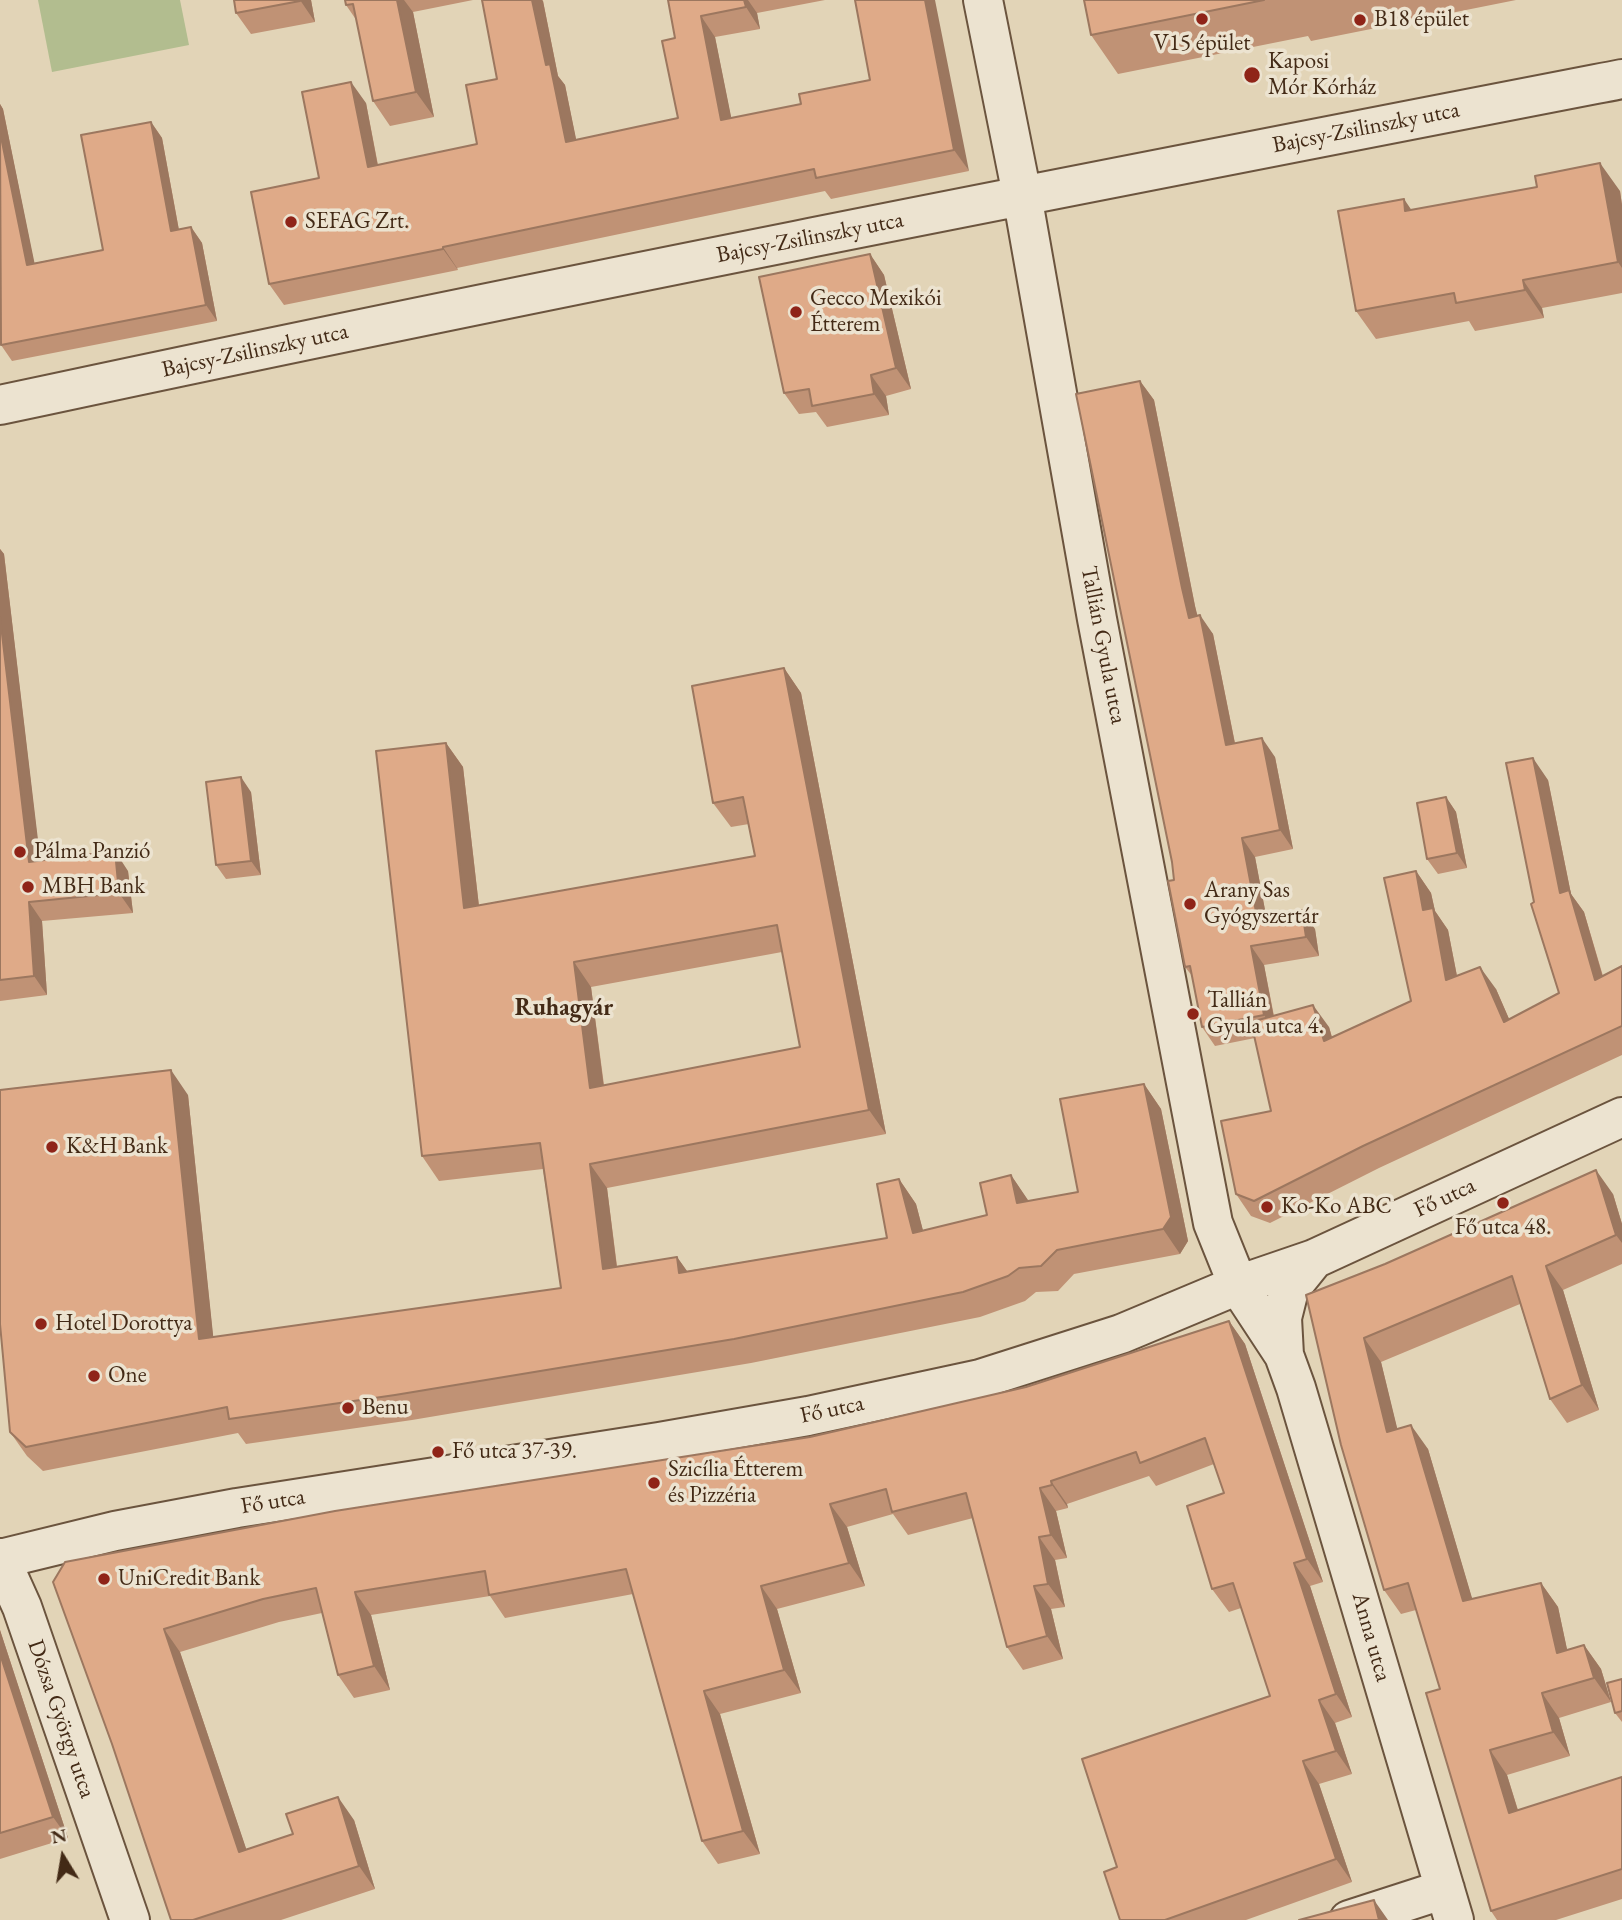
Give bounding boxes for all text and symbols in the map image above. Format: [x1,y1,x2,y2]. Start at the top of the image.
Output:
place label: B18 épület [1374,6,1469,34]
marker: V15 épület [1194,11,1210,27]
marker: B18 épület [1352,12,1368,28]
place label: V15 épület [1154,30,1250,58]
place label: Kaposi Mór Kórház [1268,48,1376,102]
marker: Kaposi Mór Kórház [1242,65,1262,85]
street label: Bajcsy-Zsilinszky utca [1270,96,1462,160]
street label: Bajcsy-Zsilinszky utca [714,206,906,270]
place label: SEFAG Zrt. [305,208,409,236]
marker: SEFAG Zrt. [283,214,299,230]
place label: Gecco Mexikói Étterem [810,285,942,339]
marker: Gecco Mexikói Étterem [788,304,804,320]
street label: Bajcsy-Zsilinszky utca [159,318,351,384]
street label: Tallián Gyula utca [1074,564,1132,726]
place label: Pálma Panzió [34,838,150,866]
marker: Pálma Panzió [12,844,28,860]
place label: MBH Bank [42,873,145,901]
place label: Arany Sas Gyógyszertár [1204,877,1319,931]
marker: MBH Bank [20,879,36,895]
marker: Arany Sas Gyógyszertár [1182,896,1198,912]
place label: Tallián Gyula utca 4. [1207,987,1324,1041]
district label: Ruhagyár [515,994,613,1022]
marker: Tallián Gyula utca 4. [1185,1006,1201,1022]
place label: K&H Bank [66,1133,168,1161]
marker: K&H Bank [44,1139,60,1155]
street label: Fő utca [1410,1172,1480,1224]
place label: Ko-Ko ABC [1281,1193,1392,1221]
marker: Fő utca 48. [1495,1195,1511,1211]
marker: Ko-Ko ABC [1259,1199,1275,1215]
place label: Fő utca 48. [1455,1214,1551,1242]
place label: Hotel Dorottya [55,1310,192,1338]
marker: Hotel Dorottya [33,1316,49,1332]
place label: One [108,1362,147,1390]
marker: One [86,1368,102,1384]
street label: Fő utca [798,1390,866,1430]
place label: Benu [362,1394,409,1422]
marker: Benu [340,1400,356,1416]
place label: Fő utca 37-39. [452,1438,577,1466]
marker: Fő utca 37-39. [430,1444,446,1460]
place label: Szicília Étterem és Pizzéria [668,1456,803,1510]
marker: Szicília Étterem és Pizzéria [646,1475,662,1491]
street label: Fő utca [239,1483,307,1521]
place label: UniCredit Bank [118,1565,260,1593]
marker: UniCredit Bank [96,1571,112,1587]
street label: Anna utca [1345,1589,1397,1685]
street label: Dózsa György utca [21,1636,101,1802]
north arrow [28,1822,98,1892]
text: N [49,1822,69,1850]

